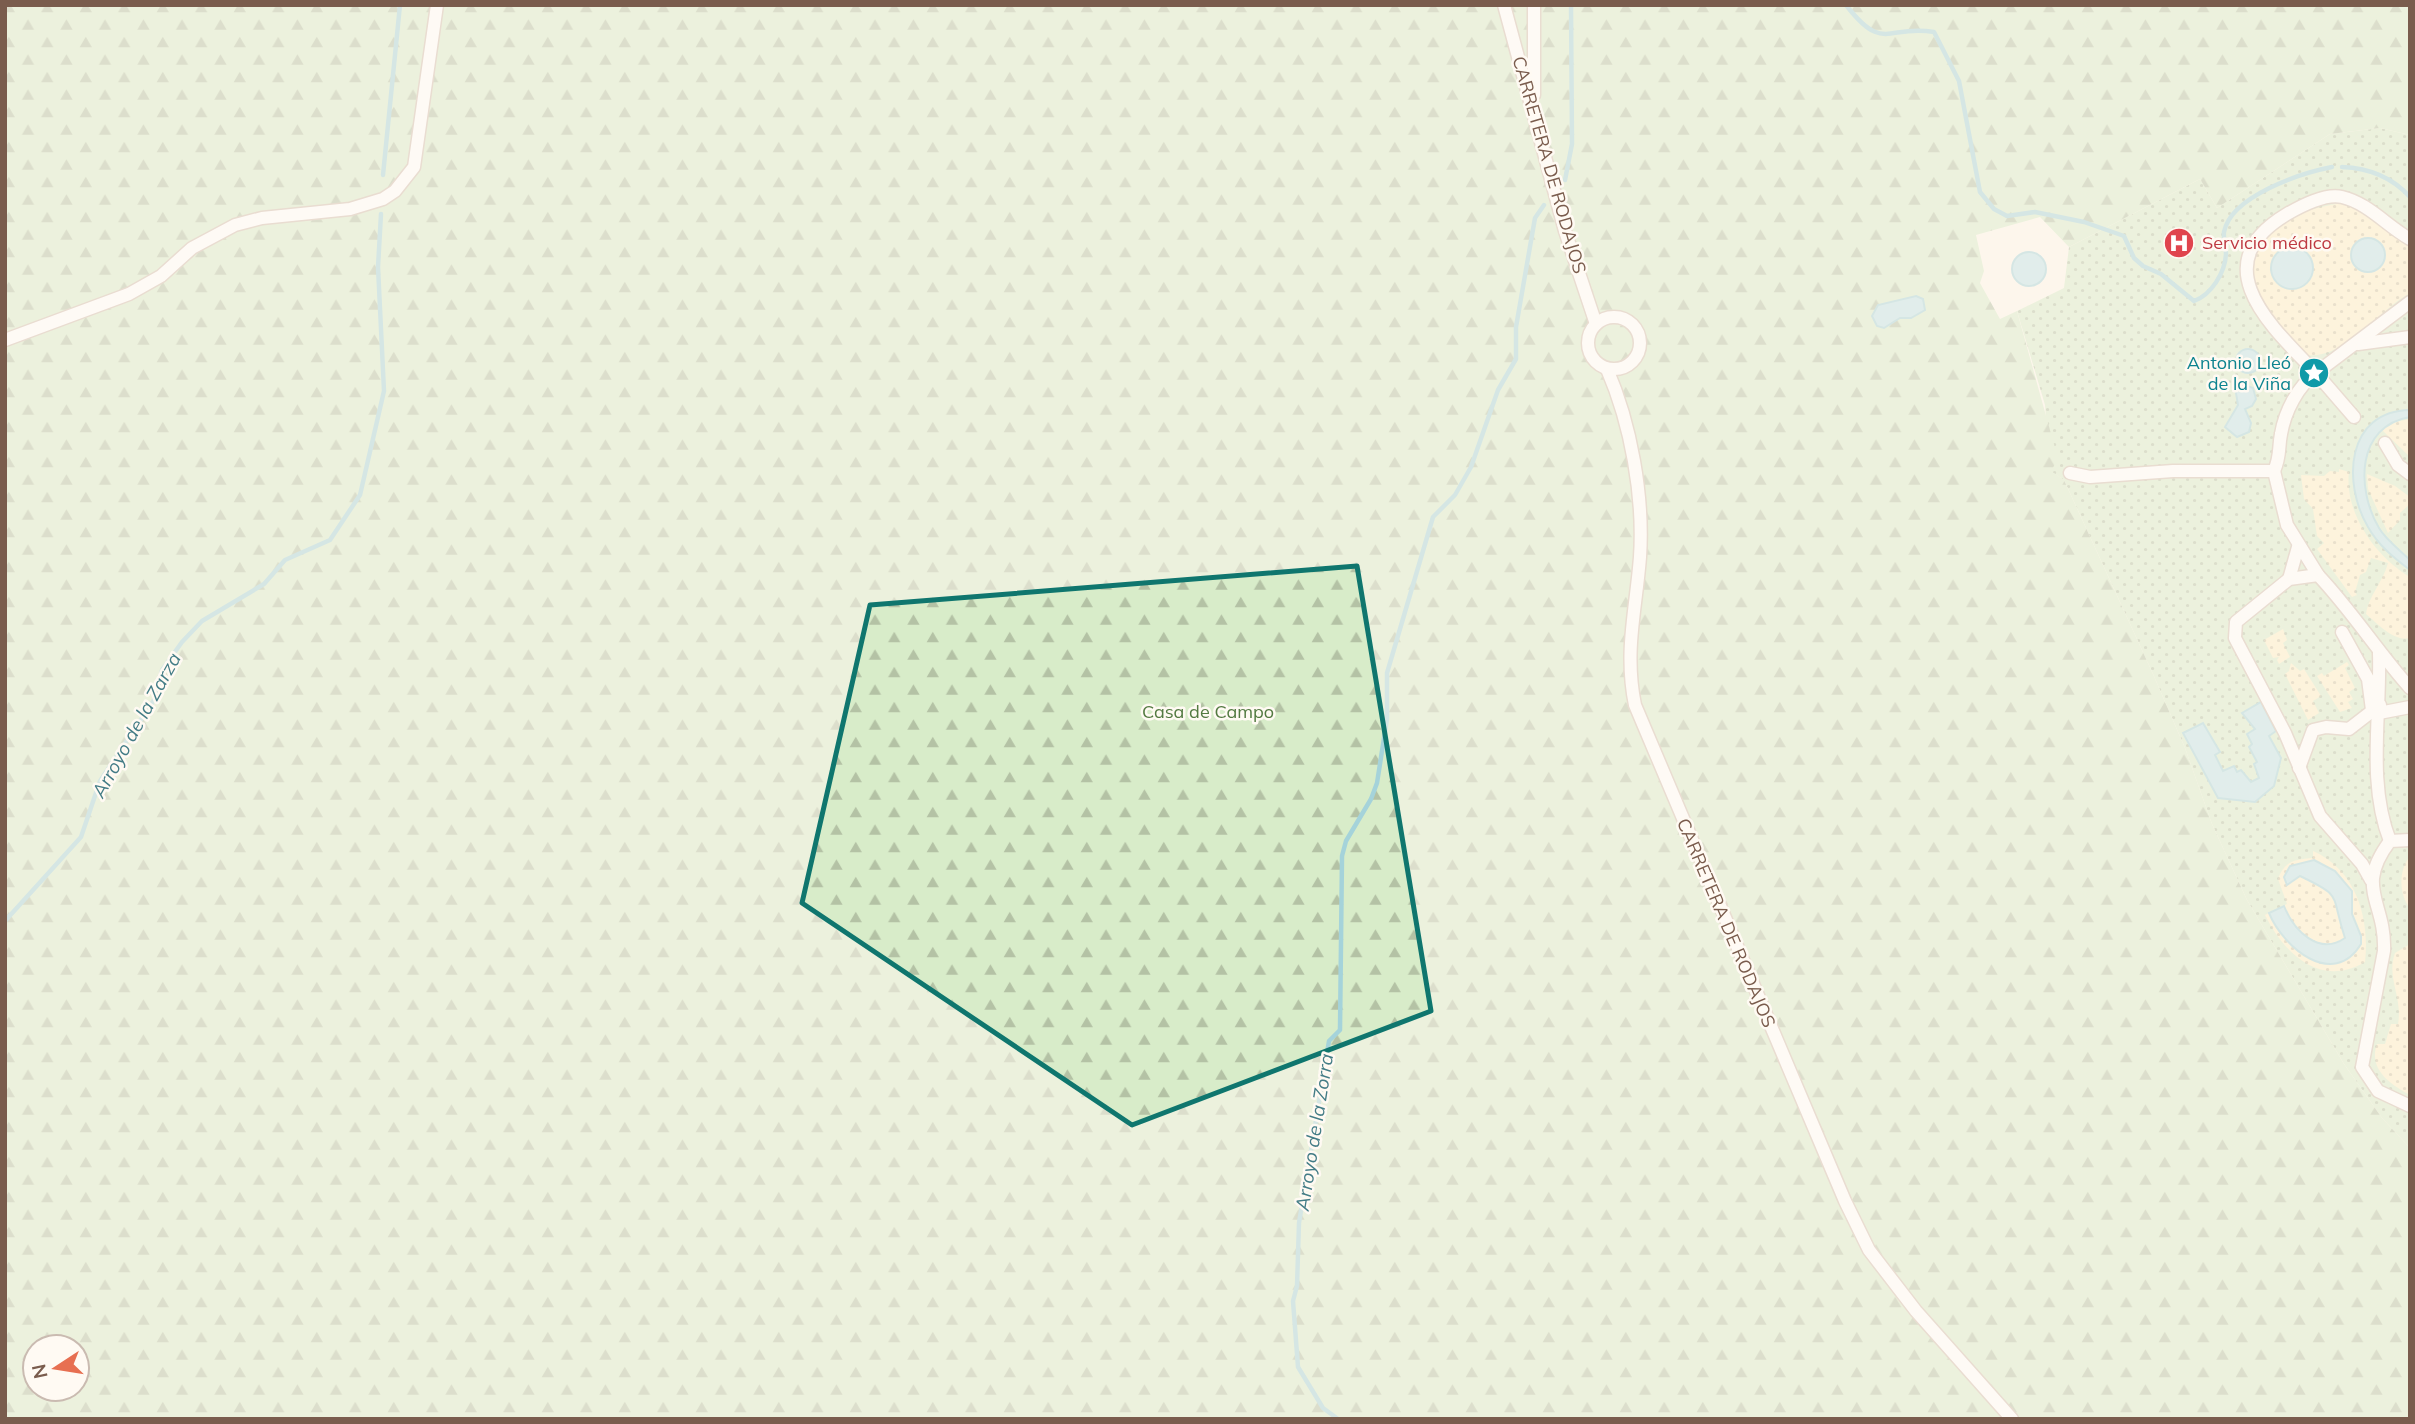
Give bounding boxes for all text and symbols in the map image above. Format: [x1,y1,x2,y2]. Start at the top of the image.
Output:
street label: CARRETERA DE RODAJOS [1507,54,1592,276]
hospital icon: Servicio médico [2162,226,2196,260]
place label: Servicio médico [2202,231,2332,254]
place label: Antonio Lleó de la Viña [2187,351,2291,395]
place icon: Antonio Lleó de la Viña [2297,356,2331,390]
water label: Arroyo de la Zarza [86,648,186,803]
park label: Casa de Campo [1142,700,1274,723]
street label: CARRETERA DE RODAJOS [1672,815,1781,1031]
water label: Arroyo de la Zorra [1290,1052,1338,1213]
north arrow [21,1333,91,1403]
text: N [26,1362,53,1381]

